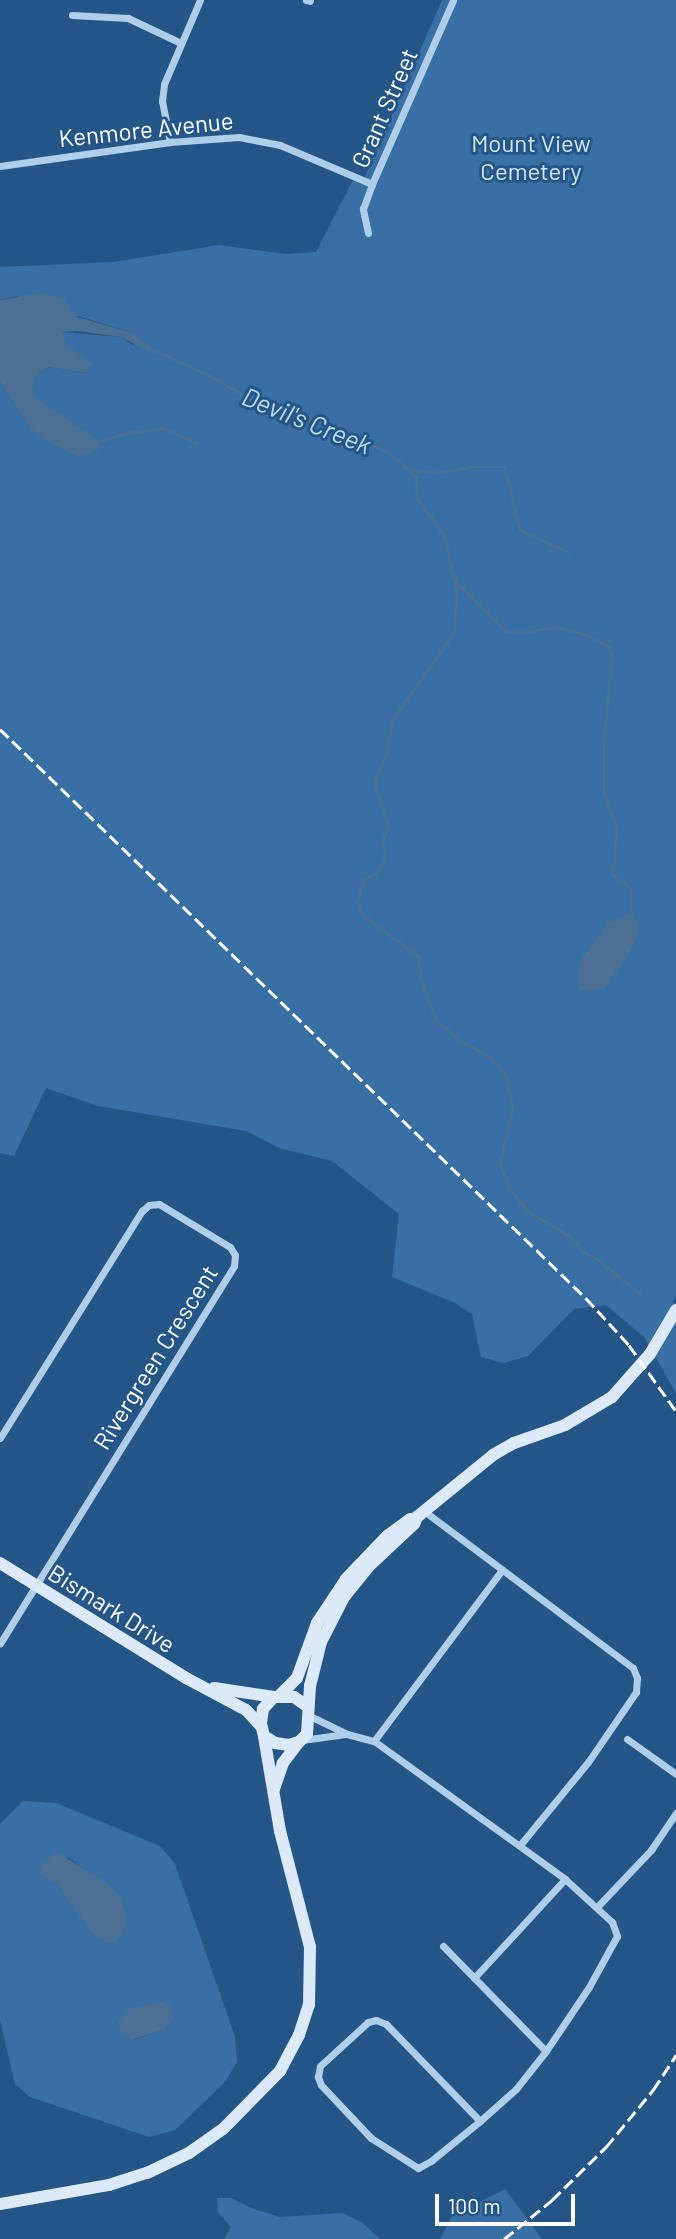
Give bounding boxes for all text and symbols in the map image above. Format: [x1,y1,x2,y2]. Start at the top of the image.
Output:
street label: Grant Street [345,44,423,172]
street label: Kenmore Avenue [57,106,235,152]
park label: Mount View Cemetery [471,129,591,185]
water label: Devil's Creek [238,380,376,460]
street label: Rivergreen Crescent [87,1259,223,1455]
street label: Bismark Drive [43,1558,181,1658]
scale bar [438,2180,578,2224]
text: 100 m [448,2193,501,2218]

